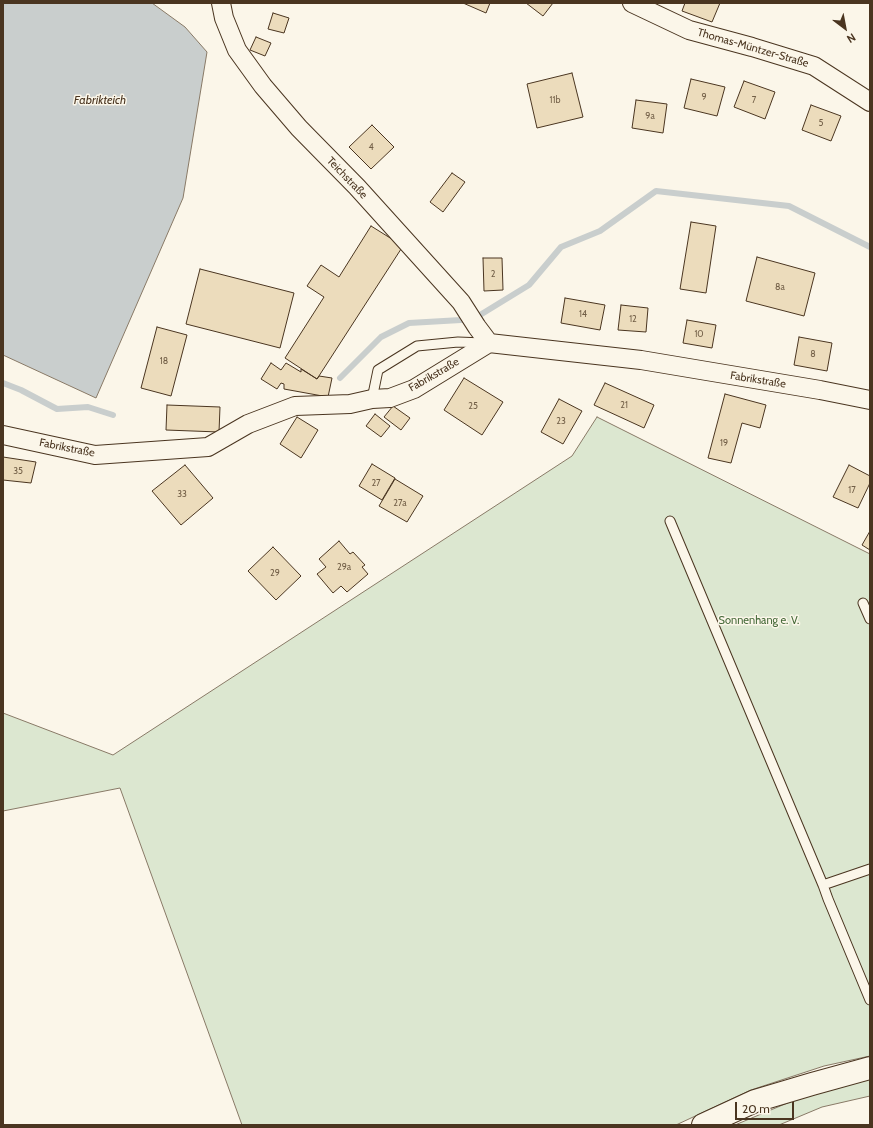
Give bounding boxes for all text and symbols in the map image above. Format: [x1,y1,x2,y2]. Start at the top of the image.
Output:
north arrow [825,8,865,48]
street label: Thomas-Müntzer-Straße [696,26,810,70]
text: N [844,30,858,46]
house number: 9 [701,92,707,102]
water label: Fabrikteich [74,93,126,107]
house number: 11b [550,95,560,105]
house number: 7 [752,95,756,105]
house number: 9a [645,111,655,121]
house number: 5 [819,118,823,128]
house number: 4 [368,142,374,152]
street label: Teichstraße [324,154,370,202]
house number: 2 [491,269,495,279]
house number: 8a [775,282,785,292]
house number: 14 [579,309,587,319]
house number: 12 [629,314,637,324]
house number: 10 [694,329,704,339]
house number: 8 [810,349,816,359]
street label: Fabrikstraße [406,355,462,395]
house number: 18 [160,356,168,366]
street label: Fabrikstraße [729,369,787,391]
house number: 21 [620,400,628,410]
house number: 25 [468,401,478,411]
house number: 23 [556,416,566,426]
street label: Fabrikstraße [38,436,96,460]
house number: 19 [720,438,728,448]
house number: 35 [13,466,23,476]
house number: 27 [371,478,381,488]
house number: 17 [848,485,856,495]
house number: 33 [177,489,187,499]
house number: 27a [393,498,407,508]
house number: 29a [337,562,351,572]
house number: 29 [270,568,280,578]
park label: Sonnenhang e. V. [719,614,799,628]
scale bar [737,1094,796,1120]
text: 20 m [742,1101,770,1116]

